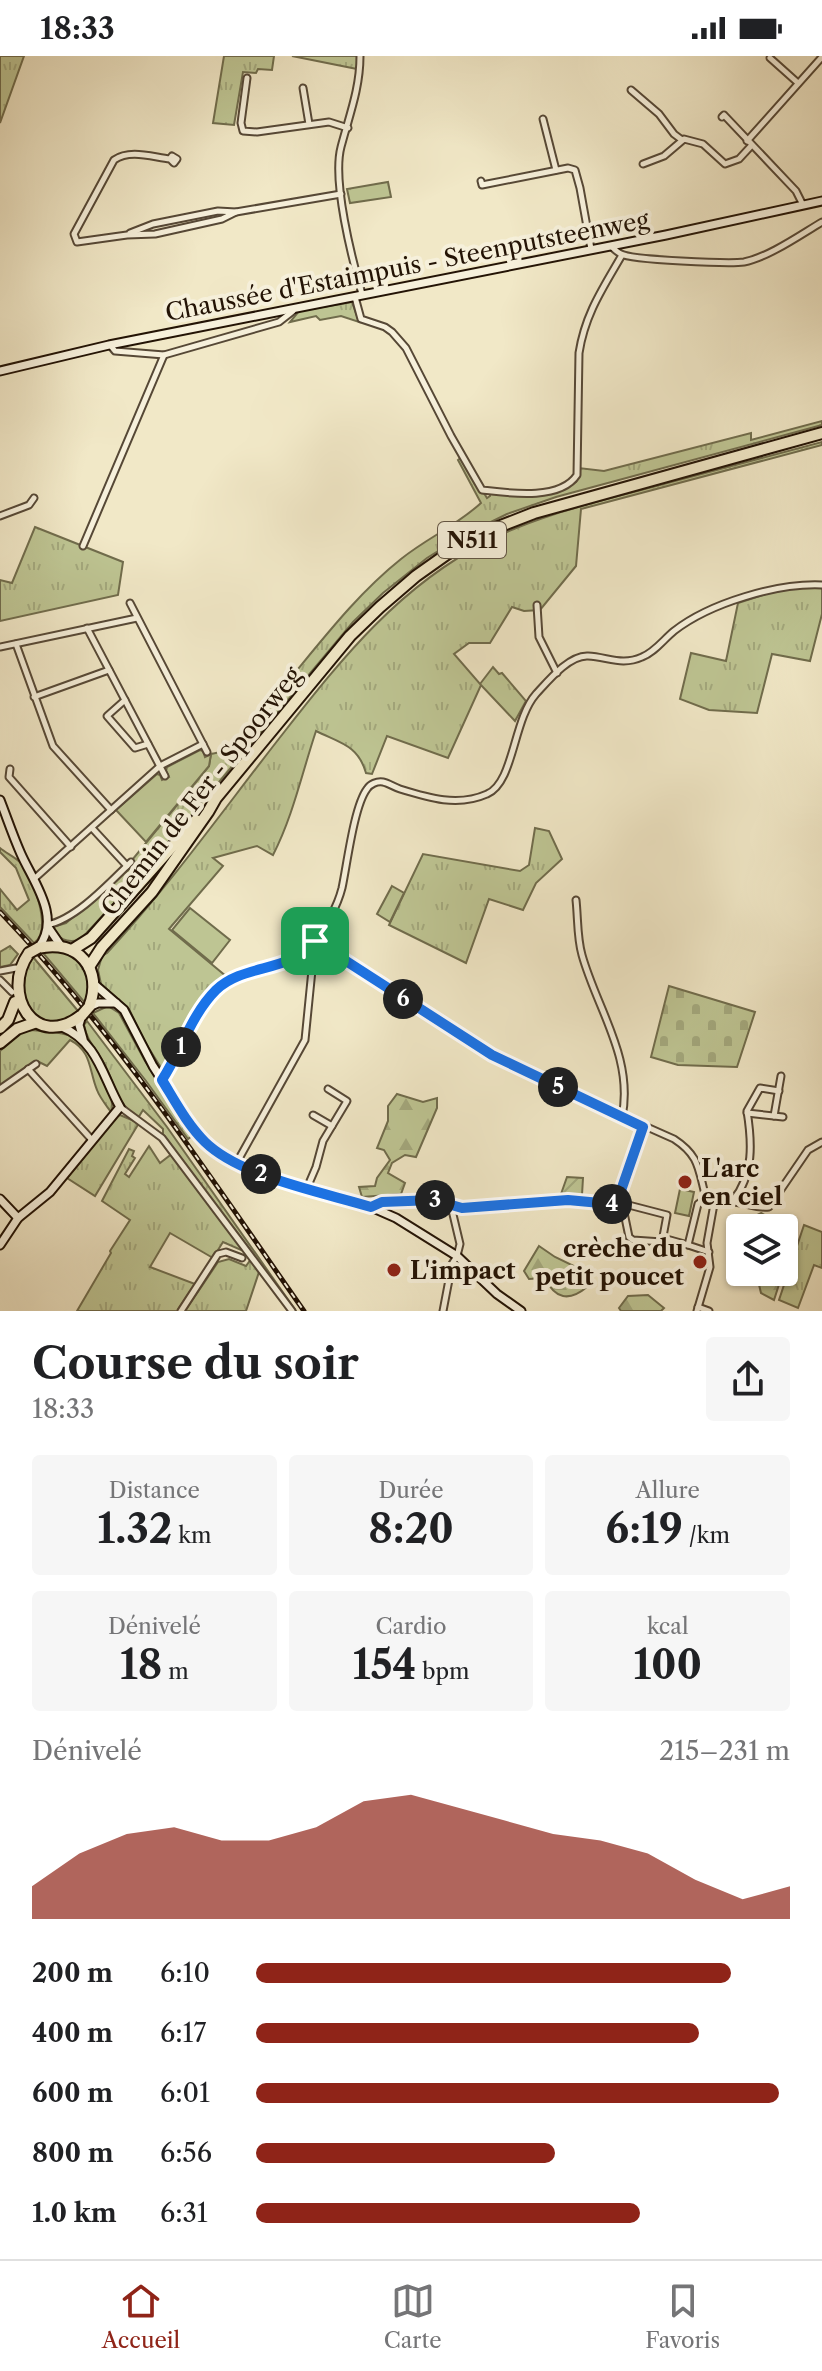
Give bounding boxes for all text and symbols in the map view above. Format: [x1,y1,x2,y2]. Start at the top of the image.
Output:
text: 18:33 [40,10,115,47]
street label: Chaussée d'Estaimpuis - Steenputsteenweg [163,205,652,327]
road number: N511 [438,522,506,558]
street label: Chemin de Fer - Spoorweg [95,661,307,921]
pin [281,907,349,975]
icon: arrive [293,919,337,963]
pin: 6 [383,979,423,1019]
text: 6 [396,985,410,1012]
pin: 1 [161,1027,201,1067]
text: 1 [176,1033,186,1060]
pin: 5 [538,1067,578,1107]
text: 5 [552,1073,564,1100]
pin: 2 [241,1154,281,1194]
place label: L'arc en ciel [701,1154,782,1211]
text: 2 [255,1160,268,1187]
marker: L'arc en ciel [676,1173,694,1191]
pin: 3 [415,1180,455,1220]
pin: 4 [592,1184,632,1224]
text: 3 [429,1186,441,1213]
text: 4 [605,1190,619,1217]
map controls [726,1214,798,1286]
button: layers [726,1214,798,1286]
place label: crèche du petit poucet [535,1234,684,1291]
marker: crèche du petit poucet [691,1253,709,1271]
place label: L'impact [410,1256,516,1285]
marker: L'impact [385,1261,403,1279]
text: Course du soir [32,1336,359,1390]
button: share [706,1337,790,1421]
text: 18:33 [32,1393,94,1425]
text: Distance [109,1477,200,1504]
text: Durée [378,1477,443,1504]
text: Allure [636,1477,700,1504]
text: 1.32 [97,1504,172,1553]
text: 8:20 [368,1504,454,1553]
text: 6:19 [605,1504,683,1553]
text: km [172,1522,212,1549]
text: /km [683,1522,730,1549]
text: Dénivelé [108,1613,201,1640]
text: Cardio [375,1613,447,1640]
text: kcal [647,1613,688,1640]
text: 18 [120,1640,162,1689]
text: 154 [353,1640,416,1689]
text: 100 [633,1640,702,1689]
text: m [162,1658,189,1685]
text: bpm [416,1658,469,1685]
text: Dénivelé [32,1735,142,1767]
text: 215–231 m [659,1735,790,1767]
text: 200 m [32,1957,113,1989]
text: 6:10 [160,1957,210,1989]
text: 400 m [32,2017,113,2049]
text: 6:17 [160,2017,206,2049]
text: 600 m [32,2077,113,2109]
text: 6:01 [160,2077,210,2109]
text: 800 m [32,2137,114,2169]
text: 6:56 [160,2137,212,2169]
text: 1.0 km [32,2197,117,2229]
text: 6:31 [160,2197,208,2229]
tab: Accueil [102,2279,180,2354]
tab: Carte [384,2279,442,2354]
tab: Favoris [645,2279,720,2354]

